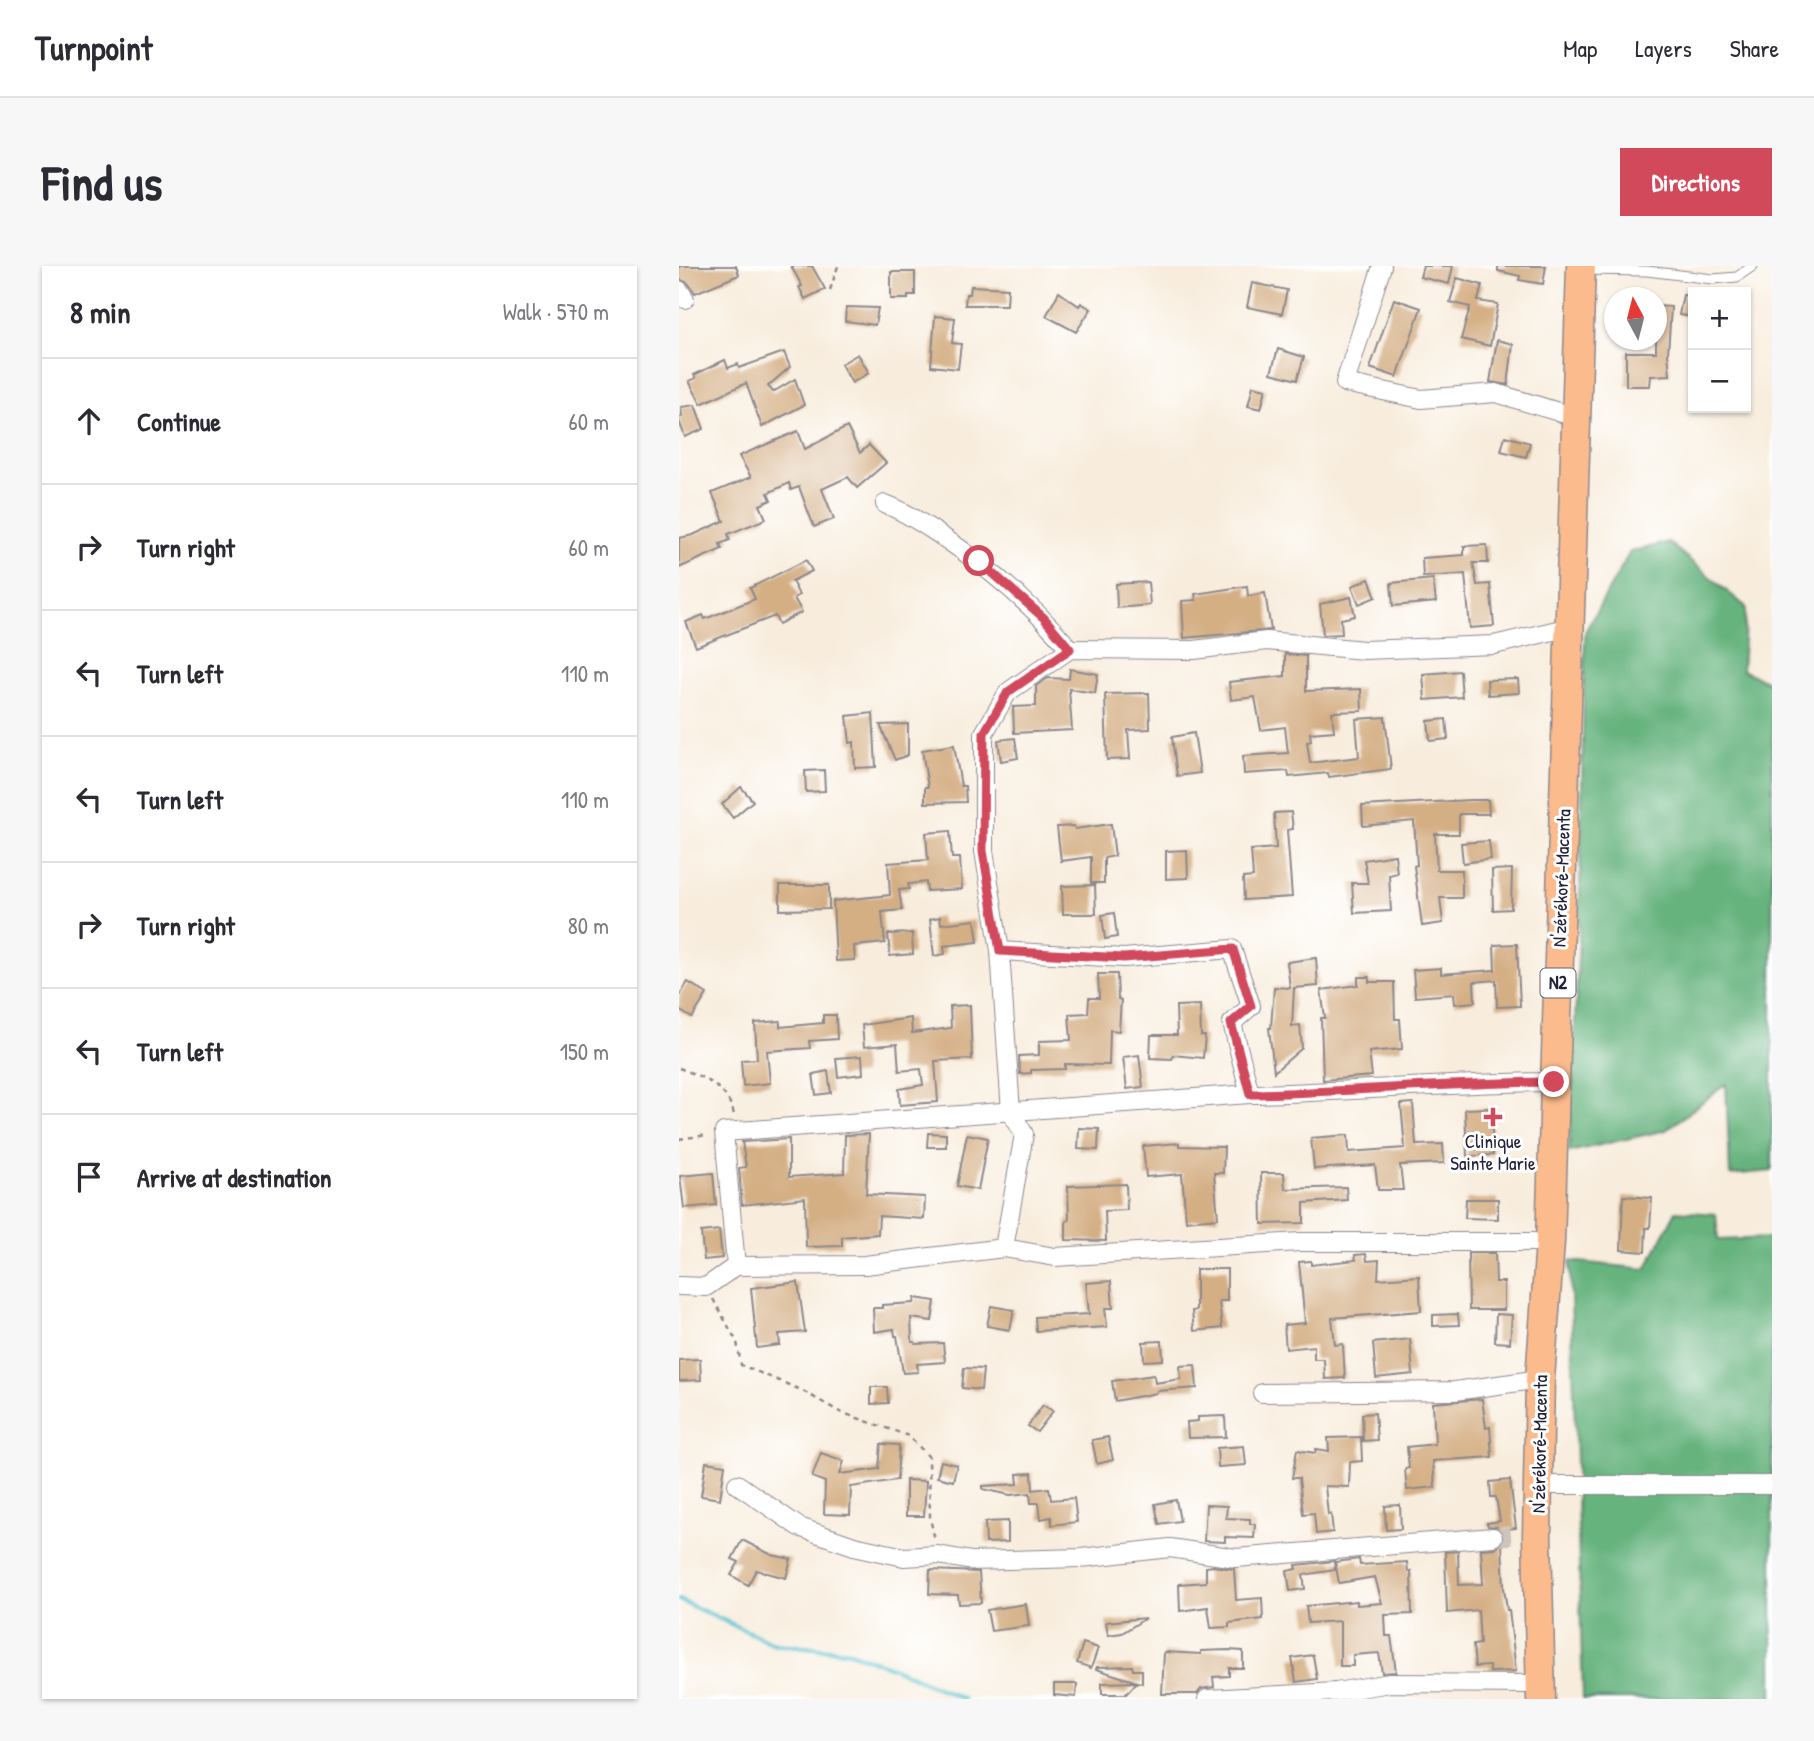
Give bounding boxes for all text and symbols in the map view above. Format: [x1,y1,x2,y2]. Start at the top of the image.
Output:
text: Turnpoint [35,26,152,70]
text: Map [1563,32,1597,64]
text: Layers [1635,32,1692,64]
text: Share [1730,32,1779,64]
button: Directions [1620,148,1772,216]
text: Find us [42,149,162,215]
north arrow [1604,287,1667,350]
map controls [1688,287,1751,413]
button: + [1688,287,1751,350]
text: 8 min [70,292,131,332]
text: Walk · 570 m [503,296,609,327]
button: − [1688,350,1751,413]
icon: ahead [70,402,108,440]
text: Continue [137,404,221,439]
text: 60 m [569,406,609,437]
icon: right [70,528,108,566]
text: Turn right [137,530,235,565]
text: 60 m [569,532,609,563]
route start [963,545,994,576]
icon: left [70,654,108,692]
text: Turn left [137,656,223,691]
text: 110 m [561,658,609,689]
icon: left [70,780,108,818]
text: Turn left [137,782,223,817]
text: 110 m [561,784,609,815]
street label: N'zérékoré-Macenta [1546,808,1576,947]
icon: right [70,906,108,944]
text: Turn right [137,908,235,943]
text: 80 m [568,910,609,941]
road number: N2 [1541,968,1575,998]
icon: left [70,1032,108,1070]
text: Turn left [137,1034,223,1069]
text: 150 m [560,1036,609,1067]
route end [1538,1066,1569,1097]
marker: Clinique Sainte Marie [1483,1107,1503,1127]
place label: Clinique Sainte Marie [1450,1128,1536,1176]
icon: arrive [70,1158,108,1196]
text: Arrive at destination [137,1160,332,1195]
street label: N'zérékoré-Macenta [1525,1374,1553,1513]

